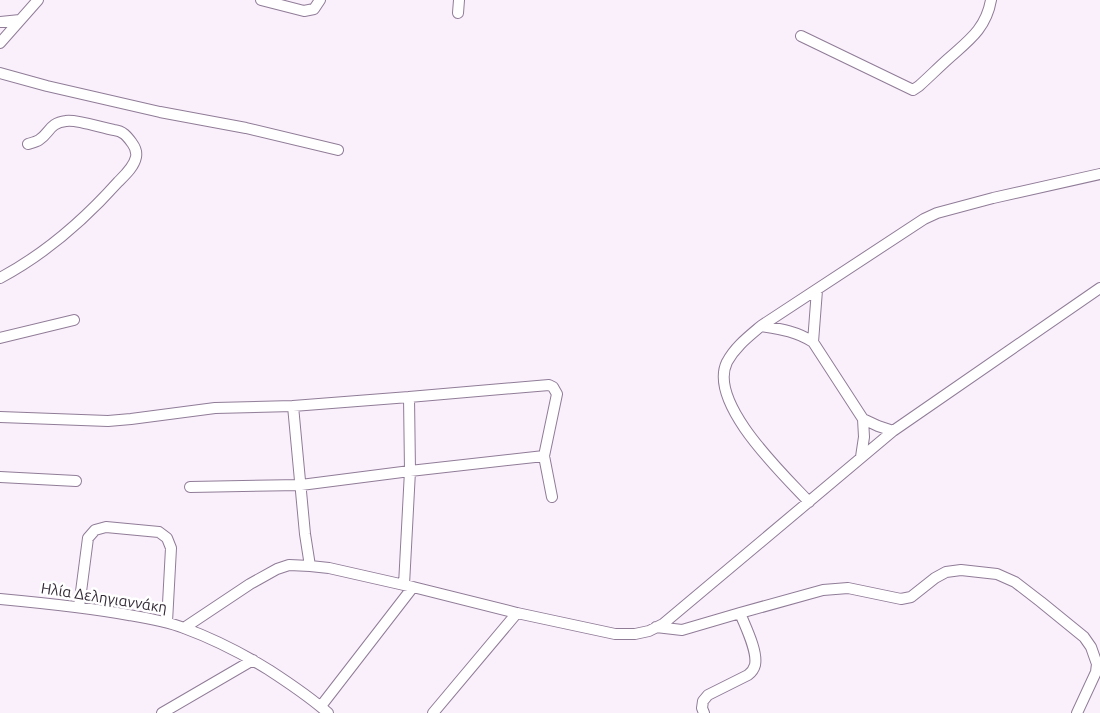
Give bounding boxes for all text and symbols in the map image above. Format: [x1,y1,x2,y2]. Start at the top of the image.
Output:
street label: Ηλία Δεληγιαννάκη [40,579,168,616]

